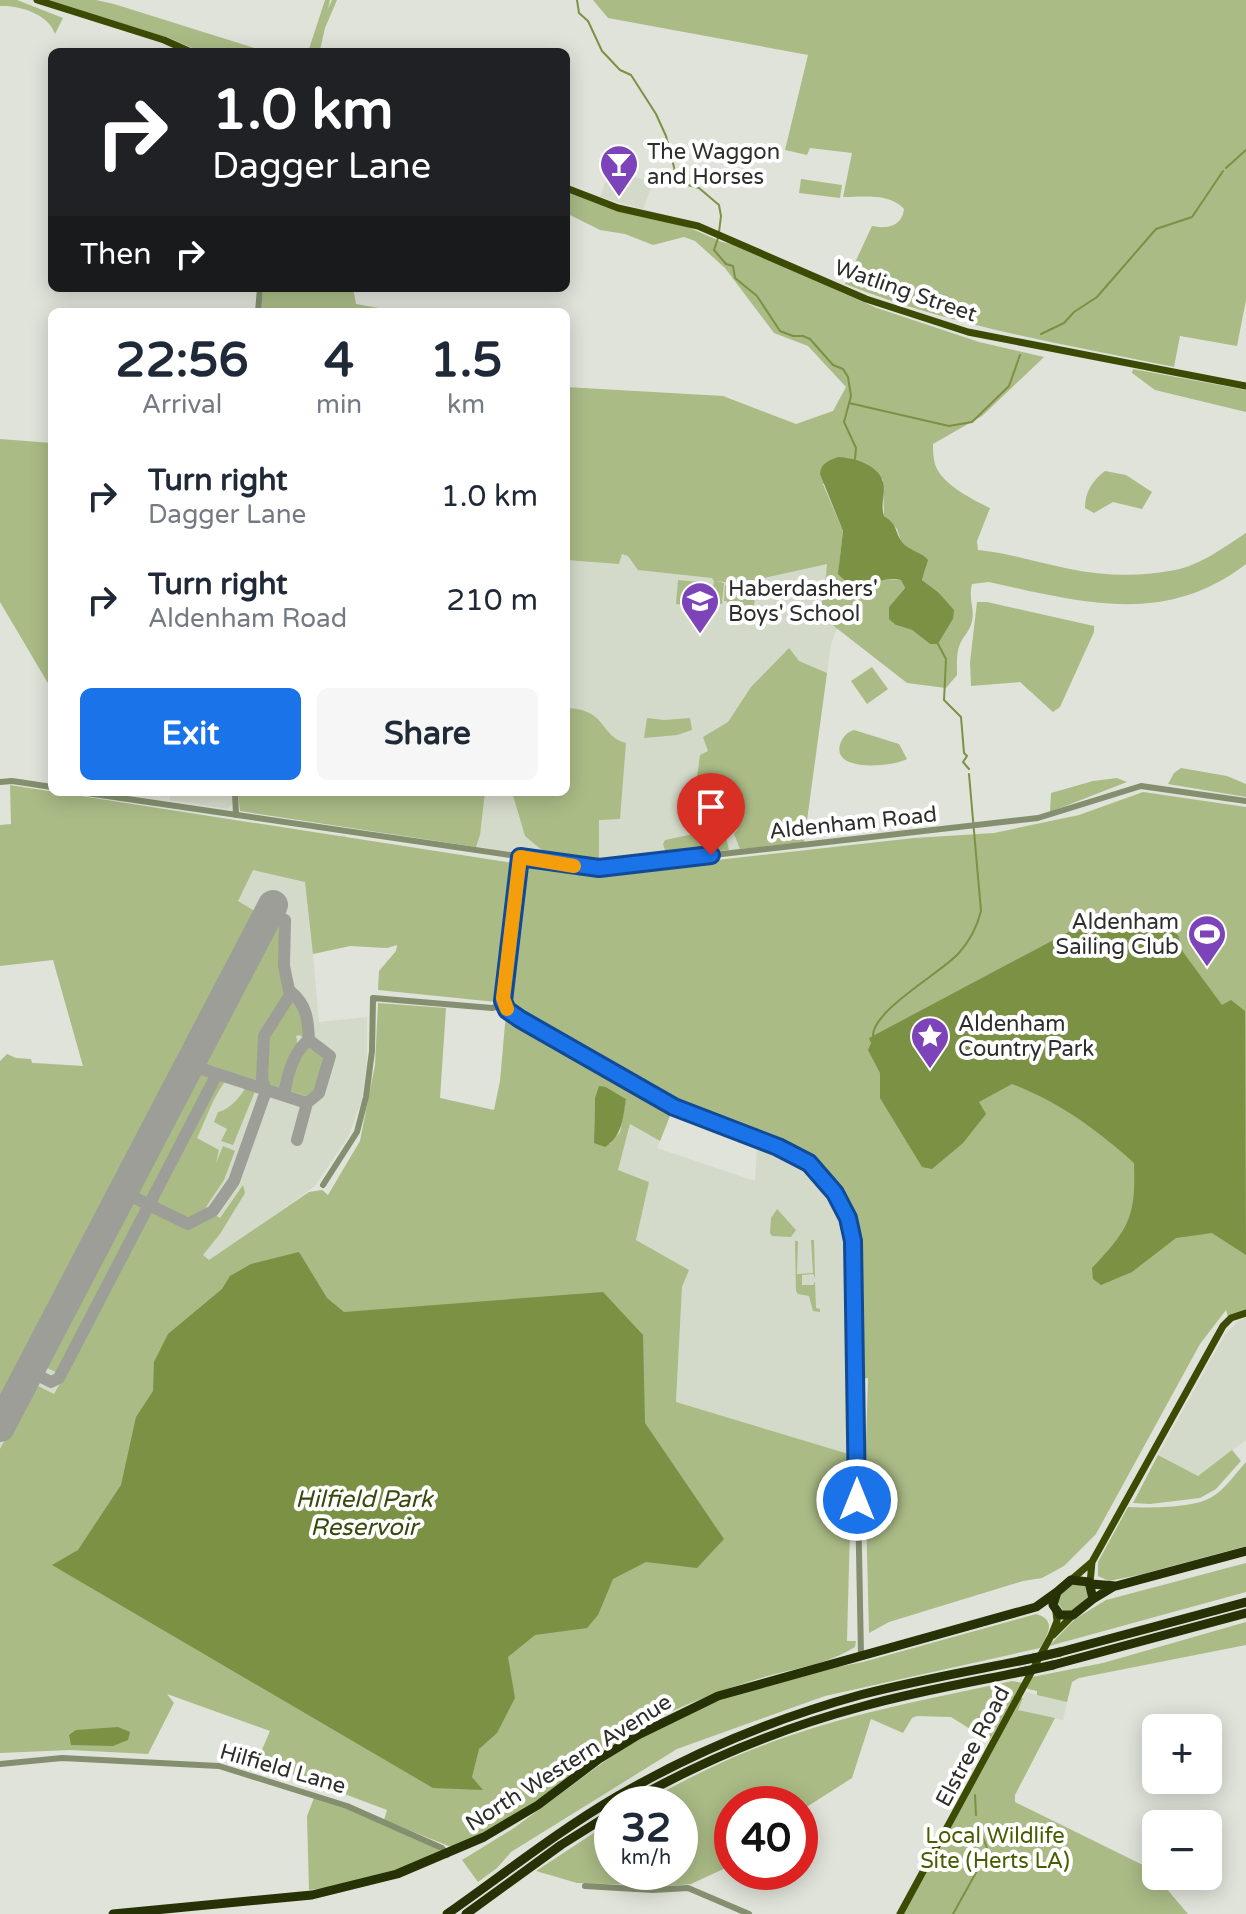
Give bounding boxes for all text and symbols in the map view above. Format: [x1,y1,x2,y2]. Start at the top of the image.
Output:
text: 1.0 km [212,77,393,144]
icon: right [80,80,184,184]
place label: The Waggon and Horses [647,139,780,190]
bar icon: The Waggon and Horses [598,143,640,198]
text: Dagger Lane [212,145,431,188]
icon: right [168,232,212,276]
text: Then [80,236,152,273]
street label: Watling Street [831,254,980,327]
text: 22:56 [115,332,249,390]
text: 4 [324,332,354,390]
text: 1.5 [430,332,502,390]
text: Arrival [142,389,222,420]
text: min [316,389,362,420]
text: km [447,389,485,420]
text: Turn right [148,462,288,499]
icon: right [80,474,124,518]
text: 1.0 km [441,478,538,515]
text: Dagger Lane [148,499,306,530]
text: Turn right [148,566,288,603]
place label: Haberdashers' Boys' School [728,576,878,627]
icon: right [80,578,124,622]
school or university icon: Haberdashers' Boys' School [679,580,721,635]
text: 210 m [446,582,538,619]
text: Aldenham Road [148,603,347,634]
button: Exit [80,688,301,780]
button: Share [317,688,538,780]
pin [677,773,745,855]
icon: arrive [689,785,733,829]
street label: Aldenham Road [768,801,938,845]
place label: Aldenham Sailing Club [1056,909,1179,960]
sports icon: Aldenham Sailing Club [1186,913,1228,968]
place label: Aldenham Country Park [958,1011,1094,1062]
place icon: Aldenham Country Park [909,1015,951,1070]
position arrow [815,1458,899,1542]
water label: Hilfield Park Reservoir [295,1485,435,1542]
street label: Elstree Road [930,1682,1015,1811]
street label: North Western Avenue [461,1689,676,1837]
map controls [1142,1714,1222,1890]
button: + [1142,1714,1222,1794]
street label: Hilfield Lane [217,1739,349,1799]
speed limit sign: 40 [714,1786,818,1890]
text: 32 [621,1804,671,1852]
button: − [1142,1810,1222,1890]
park label: Local Wildlife Site (Herts LA) [920,1823,1070,1874]
text: km/h [621,1846,671,1870]

